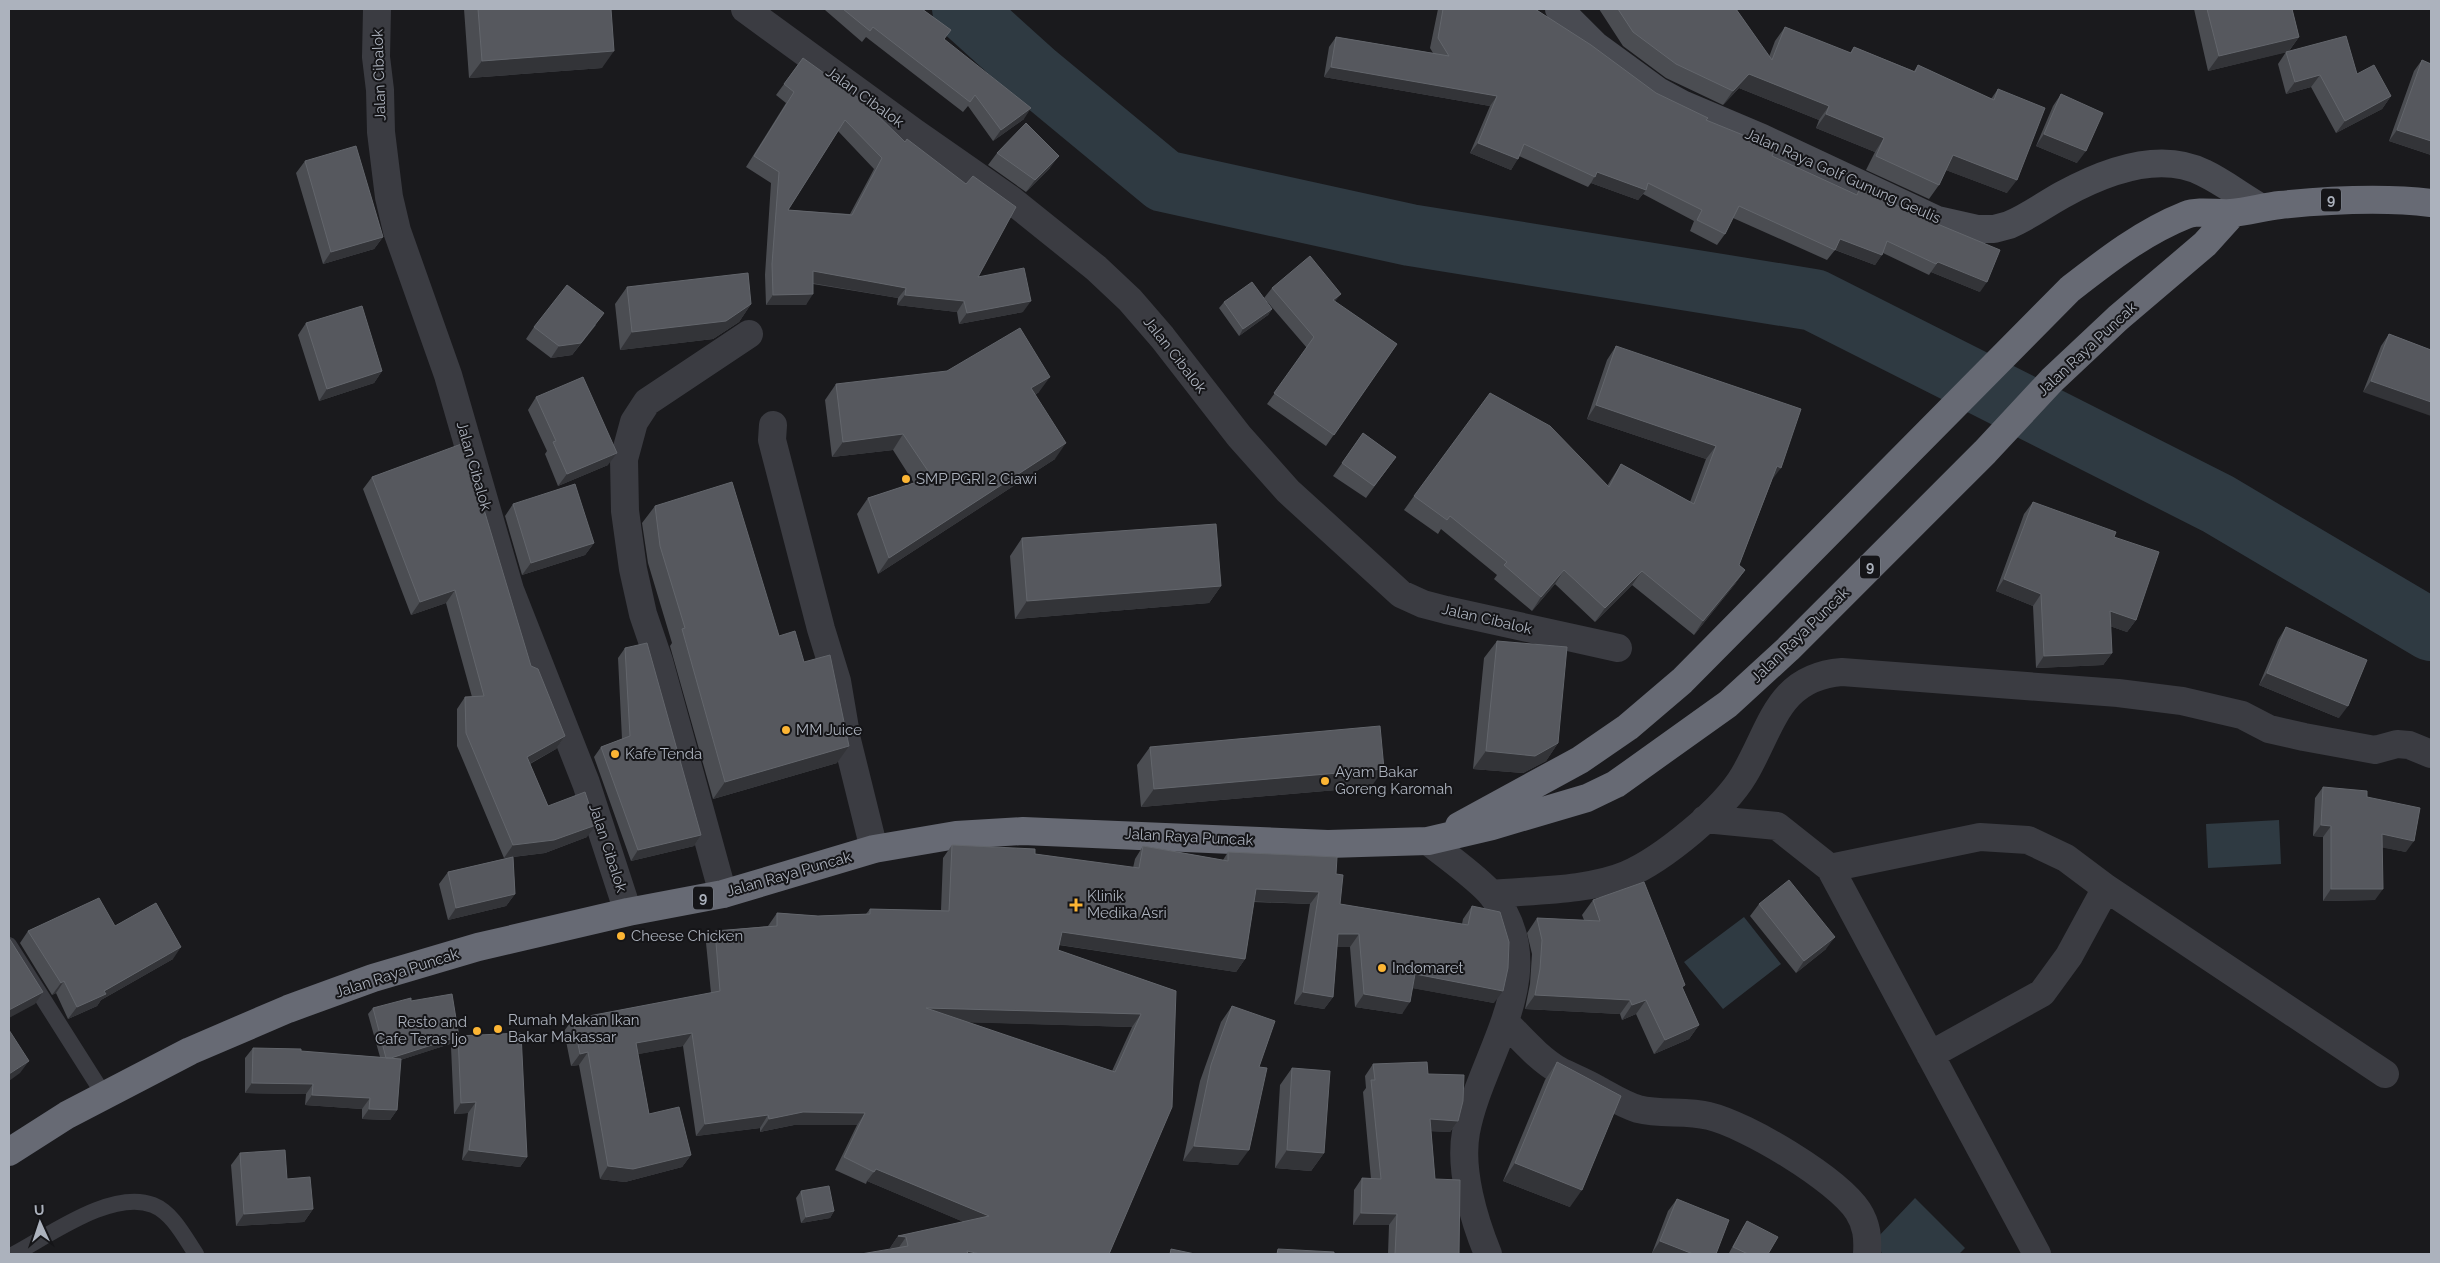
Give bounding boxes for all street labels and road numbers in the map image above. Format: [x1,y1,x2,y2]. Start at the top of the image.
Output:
street label: Jalan Cibalok [368,29,390,121]
street label: Jalan Cibalok [822,63,908,131]
street label: Jalan Raya Golf Gunung Geulis [1742,125,1944,227]
road number: 9 [2321,188,2341,212]
street label: Jalan Raya Puncak [2034,298,2140,400]
street label: Jalan Cibalok [1140,313,1210,397]
street label: Jalan Cibalok [453,419,495,513]
road number: 9 [1860,556,1880,578]
street label: Jalan Raya Puncak [1747,584,1853,686]
street label: Jalan Cibalok [1440,600,1534,638]
street label: Jalan Cibalok [585,801,631,895]
street label: Jalan Raya Puncak [1124,825,1254,849]
street label: Jalan Raya Puncak [725,848,854,900]
road number: 9 [693,886,713,910]
street label: Jalan Raya Puncak [333,944,461,1001]

